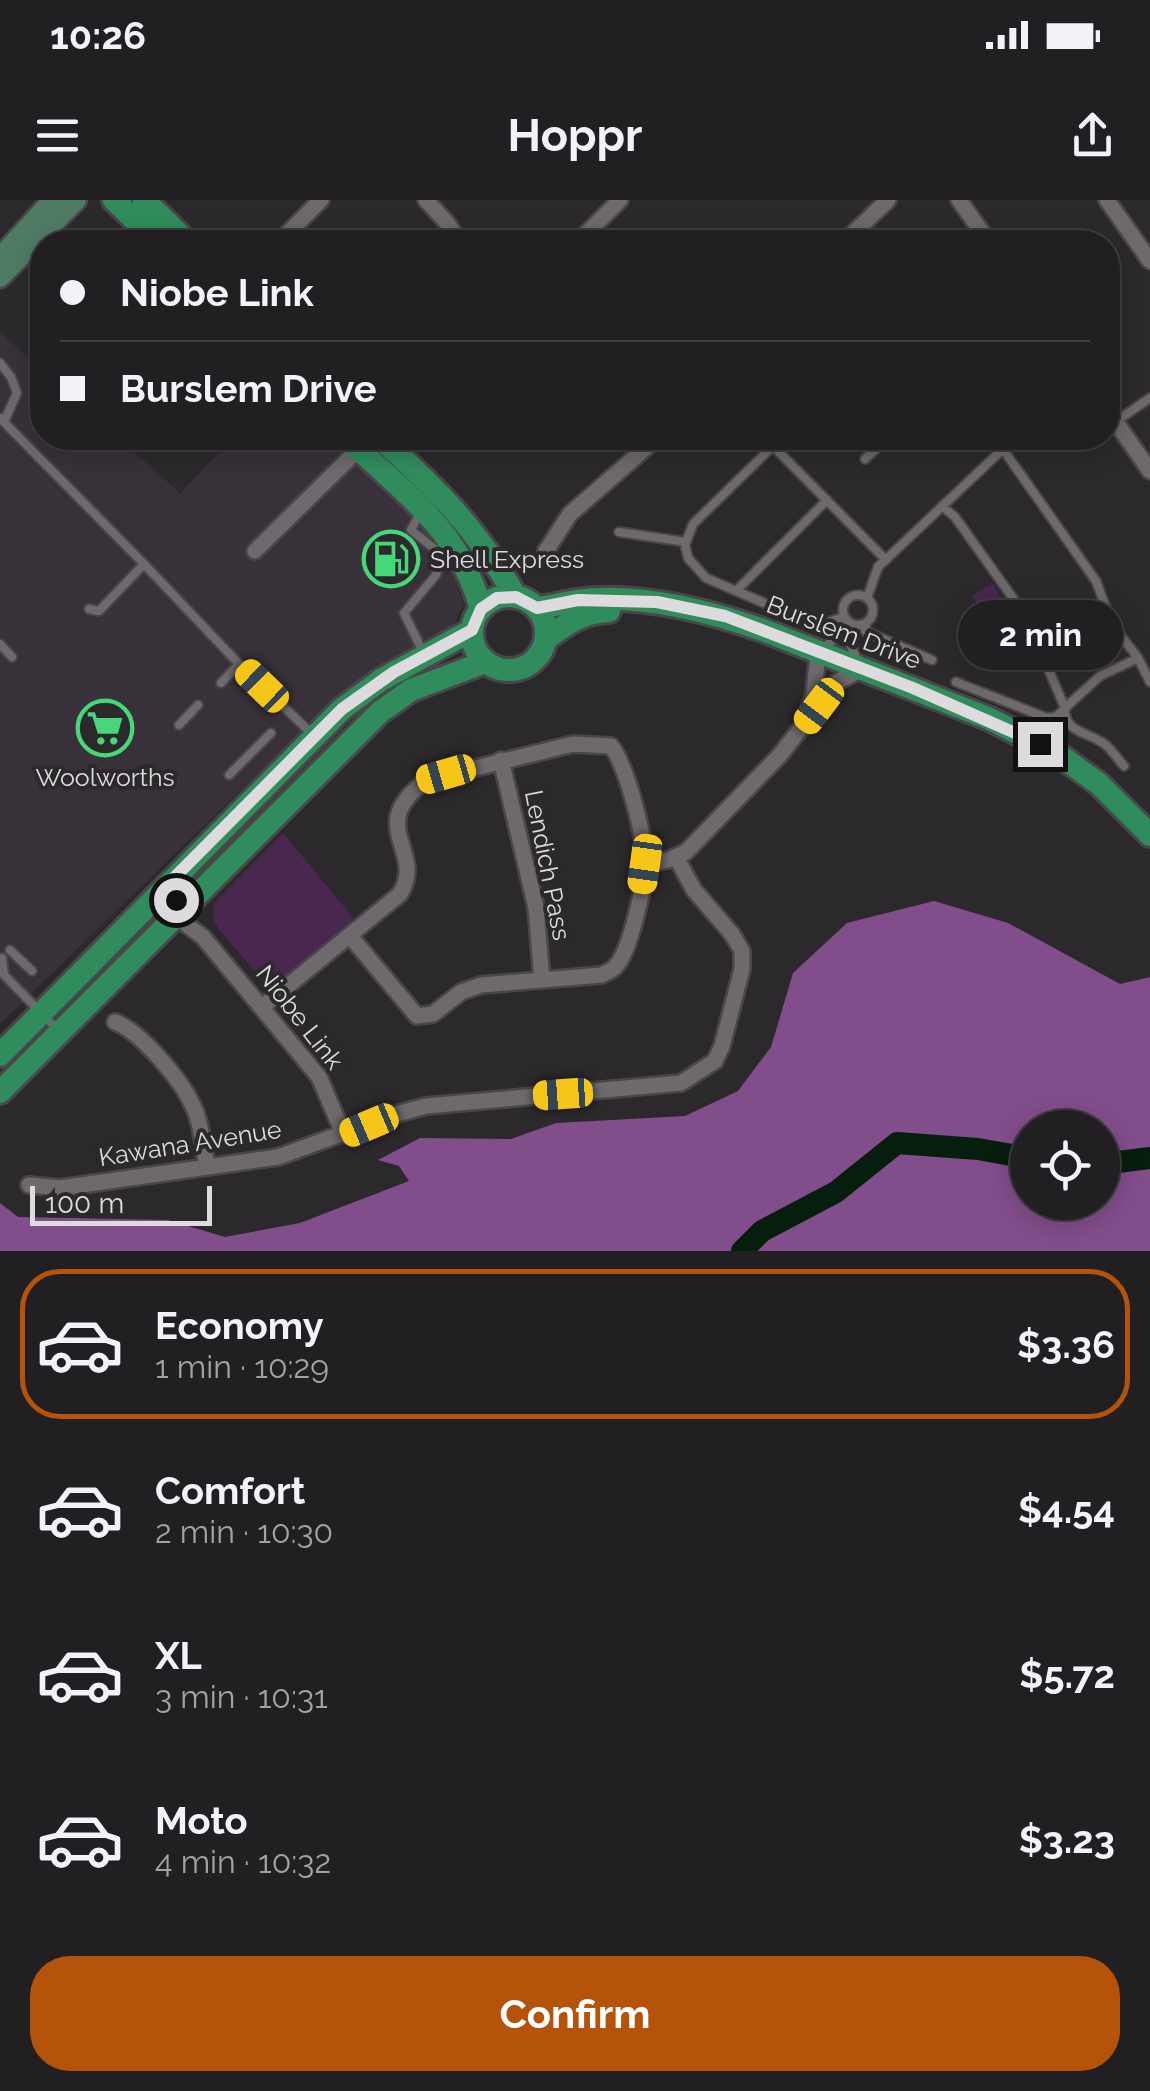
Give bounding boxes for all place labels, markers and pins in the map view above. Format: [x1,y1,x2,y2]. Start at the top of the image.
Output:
fuel station icon: Shell Express [361,529,421,589]
place label: Shell Express [430,544,584,574]
supermarket icon: Woolworths [75,698,135,758]
place label: Woolworths [35,762,175,792]

